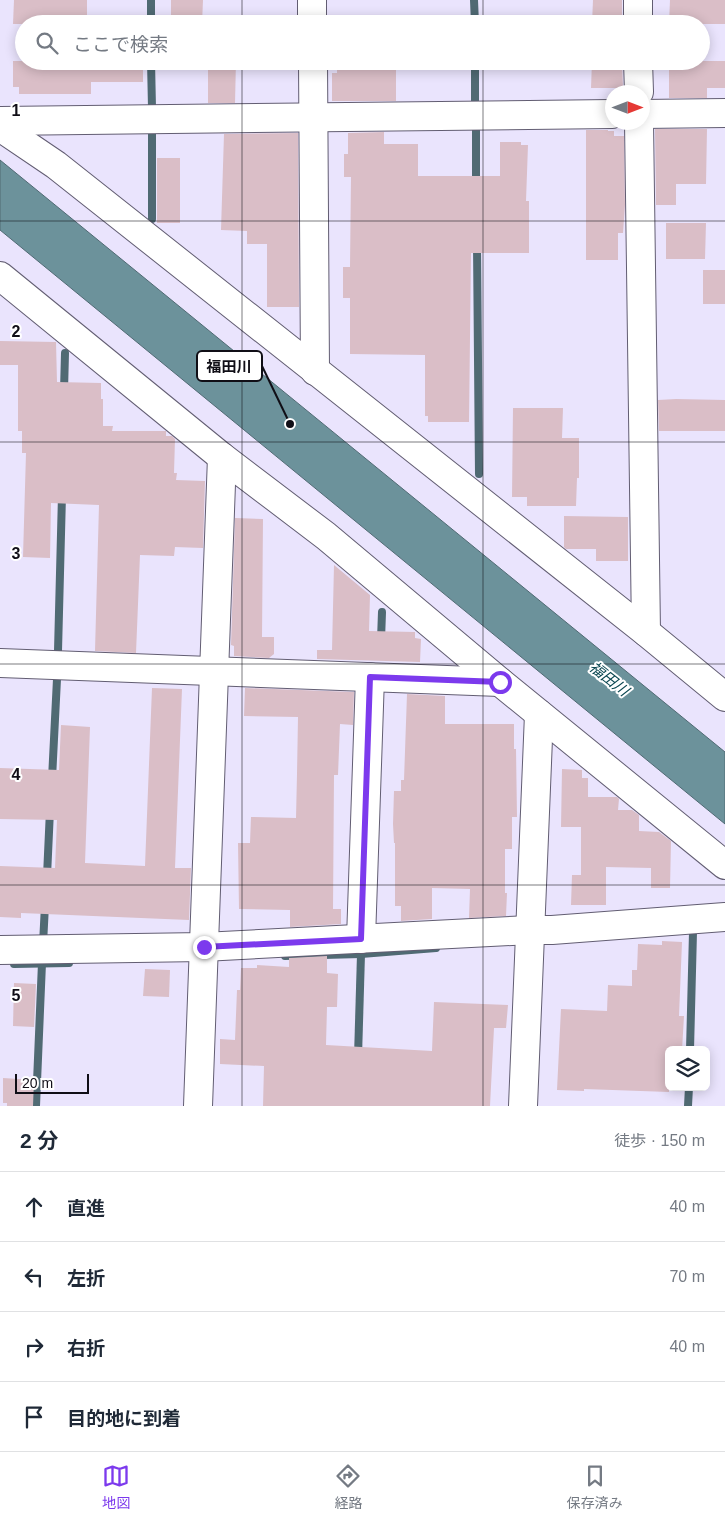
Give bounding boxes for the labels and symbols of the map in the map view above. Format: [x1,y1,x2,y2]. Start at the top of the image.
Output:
north arrow [605,85,650,130]
text: 1 [12,102,21,119]
text: 2 [12,323,21,340]
callout: 福田川 [197,351,262,381]
text: 福田川 [205,358,252,375]
text: 3 [12,545,21,562]
water label: 福田川 [586,658,634,700]
route start [489,671,512,694]
text: 4 [12,766,21,783]
route end [193,936,216,959]
text: 5 [12,987,21,1004]
scale bar [15,1071,89,1094]

